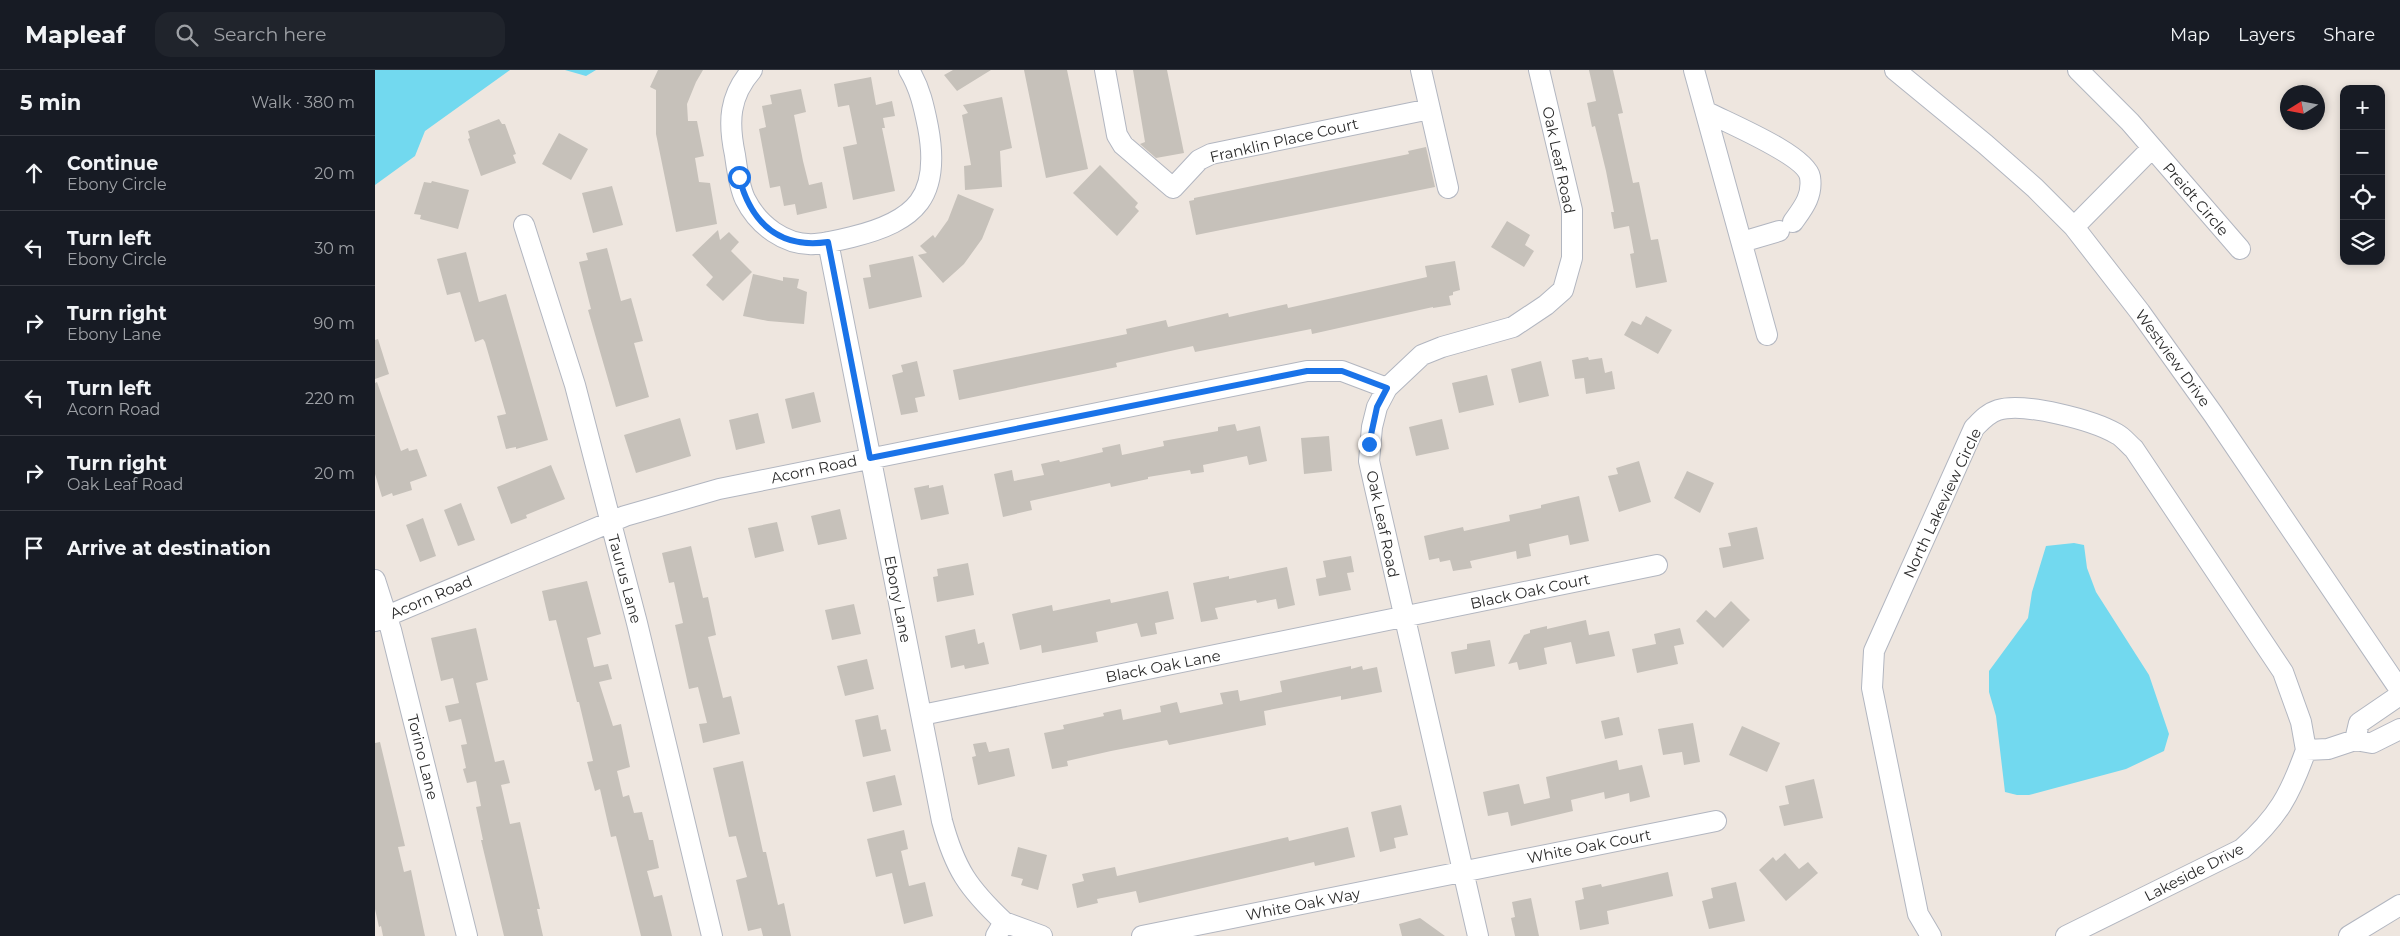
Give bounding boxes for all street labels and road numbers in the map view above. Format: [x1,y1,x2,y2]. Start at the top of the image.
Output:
street label: Oak Leaf Road [1538,105,1580,215]
street label: Franklin Place Court [1208,114,1360,166]
street label: Preidt Circle [2159,158,2233,240]
street label: Westview Drive [2131,306,2215,410]
street label: North Lakeview Circle [1899,425,1985,581]
street label: Acorn Road [769,451,859,487]
street label: Oak Leaf Road [1362,469,1404,579]
street label: Taurus Lane [604,532,646,626]
street label: Ebony Lane [880,554,916,644]
street label: Black Oak Court [1468,569,1592,613]
street label: Acorn Road [387,571,475,623]
street label: Black Oak Lane [1104,646,1222,686]
street label: Torino Lane [403,712,443,802]
street label: White Oak Court [1525,825,1653,867]
street label: Lakeside Drive [2141,839,2247,905]
street label: White Oak Way [1244,883,1363,924]

